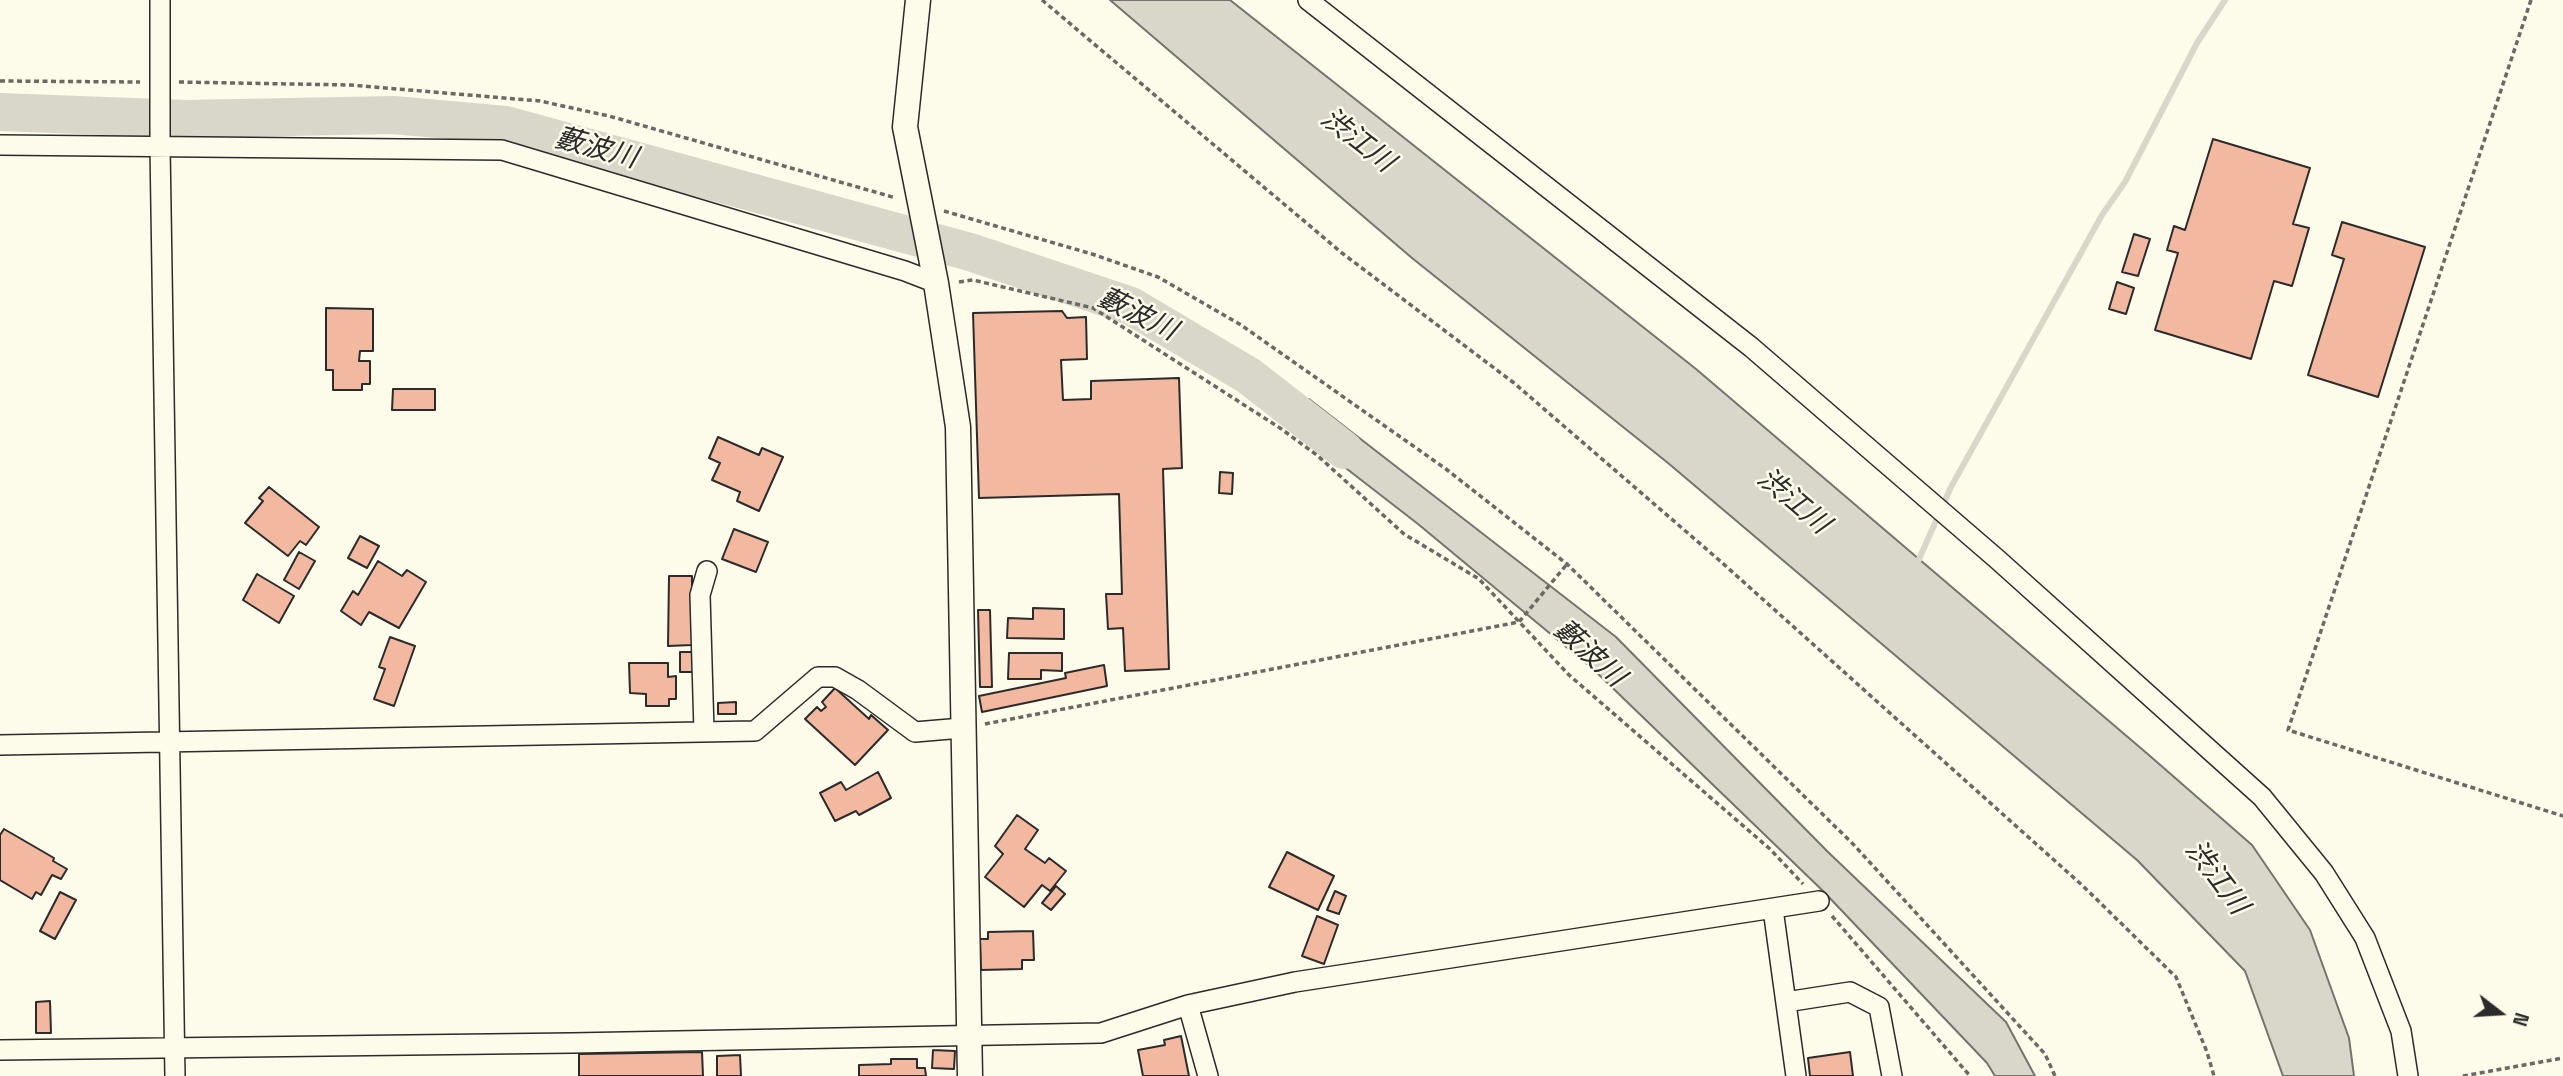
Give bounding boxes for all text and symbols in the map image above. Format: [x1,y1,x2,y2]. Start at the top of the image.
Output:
water label: 渋江川 [1314,102,1400,180]
water label: 藪波川 [551,122,641,176]
water label: 藪波川 [1092,281,1182,349]
water label: 渋江川 [1750,462,1836,542]
water label: 藪波川 [1547,613,1631,695]
water label: 渋江川 [2177,834,2255,922]
north arrow [2465,978,2535,1048]
text: N [2507,1010,2534,1029]

